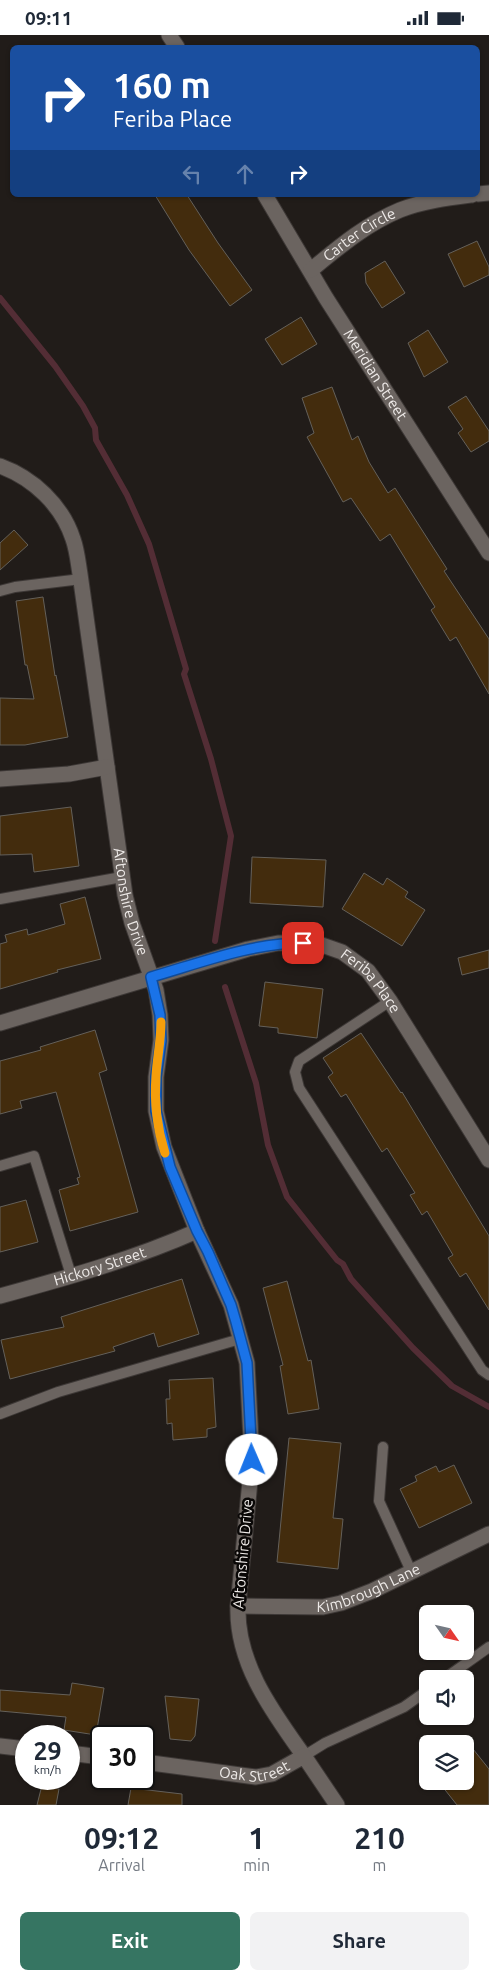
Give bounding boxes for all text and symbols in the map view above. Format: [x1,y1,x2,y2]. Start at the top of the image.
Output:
text: 09:11 [25,7,73,29]
icon: right [30,65,95,130]
text: 160 m [113,65,211,105]
text: Feriba Place [113,106,232,131]
icon: left [178,160,206,188]
icon: ahead [231,160,259,188]
icon: right [284,160,312,188]
street label: Carter Circle [319,204,398,265]
street label: Meridian Street [340,326,411,423]
street label: Aftonshire Drive [110,846,152,957]
pin [282,922,324,964]
icon: arrive [289,929,317,957]
street label: Feriba Place [338,945,404,1016]
street label: Hickory Street [52,1243,148,1289]
position arrow [225,1433,277,1485]
street label: Aftonshire Drive [229,1498,256,1610]
street label: Kimbrough Lane [317,1560,423,1615]
north arrow [419,1605,474,1660]
map controls [419,1605,474,1790]
button: sound [419,1670,474,1725]
speed limit sign: 30 [90,1725,155,1790]
button: layers [419,1735,474,1790]
text: 29 [33,1737,62,1765]
street label: Oak Street [218,1757,292,1785]
text: km/h [34,1763,61,1776]
text: 09:12 [84,1821,159,1855]
text: 1 [248,1821,265,1855]
text: 210 [354,1821,405,1855]
text: Arrival [98,1856,145,1874]
text: min [243,1856,270,1874]
text: m [373,1856,386,1874]
button: Exit [20,1912,240,1970]
button: Share [250,1912,469,1970]

